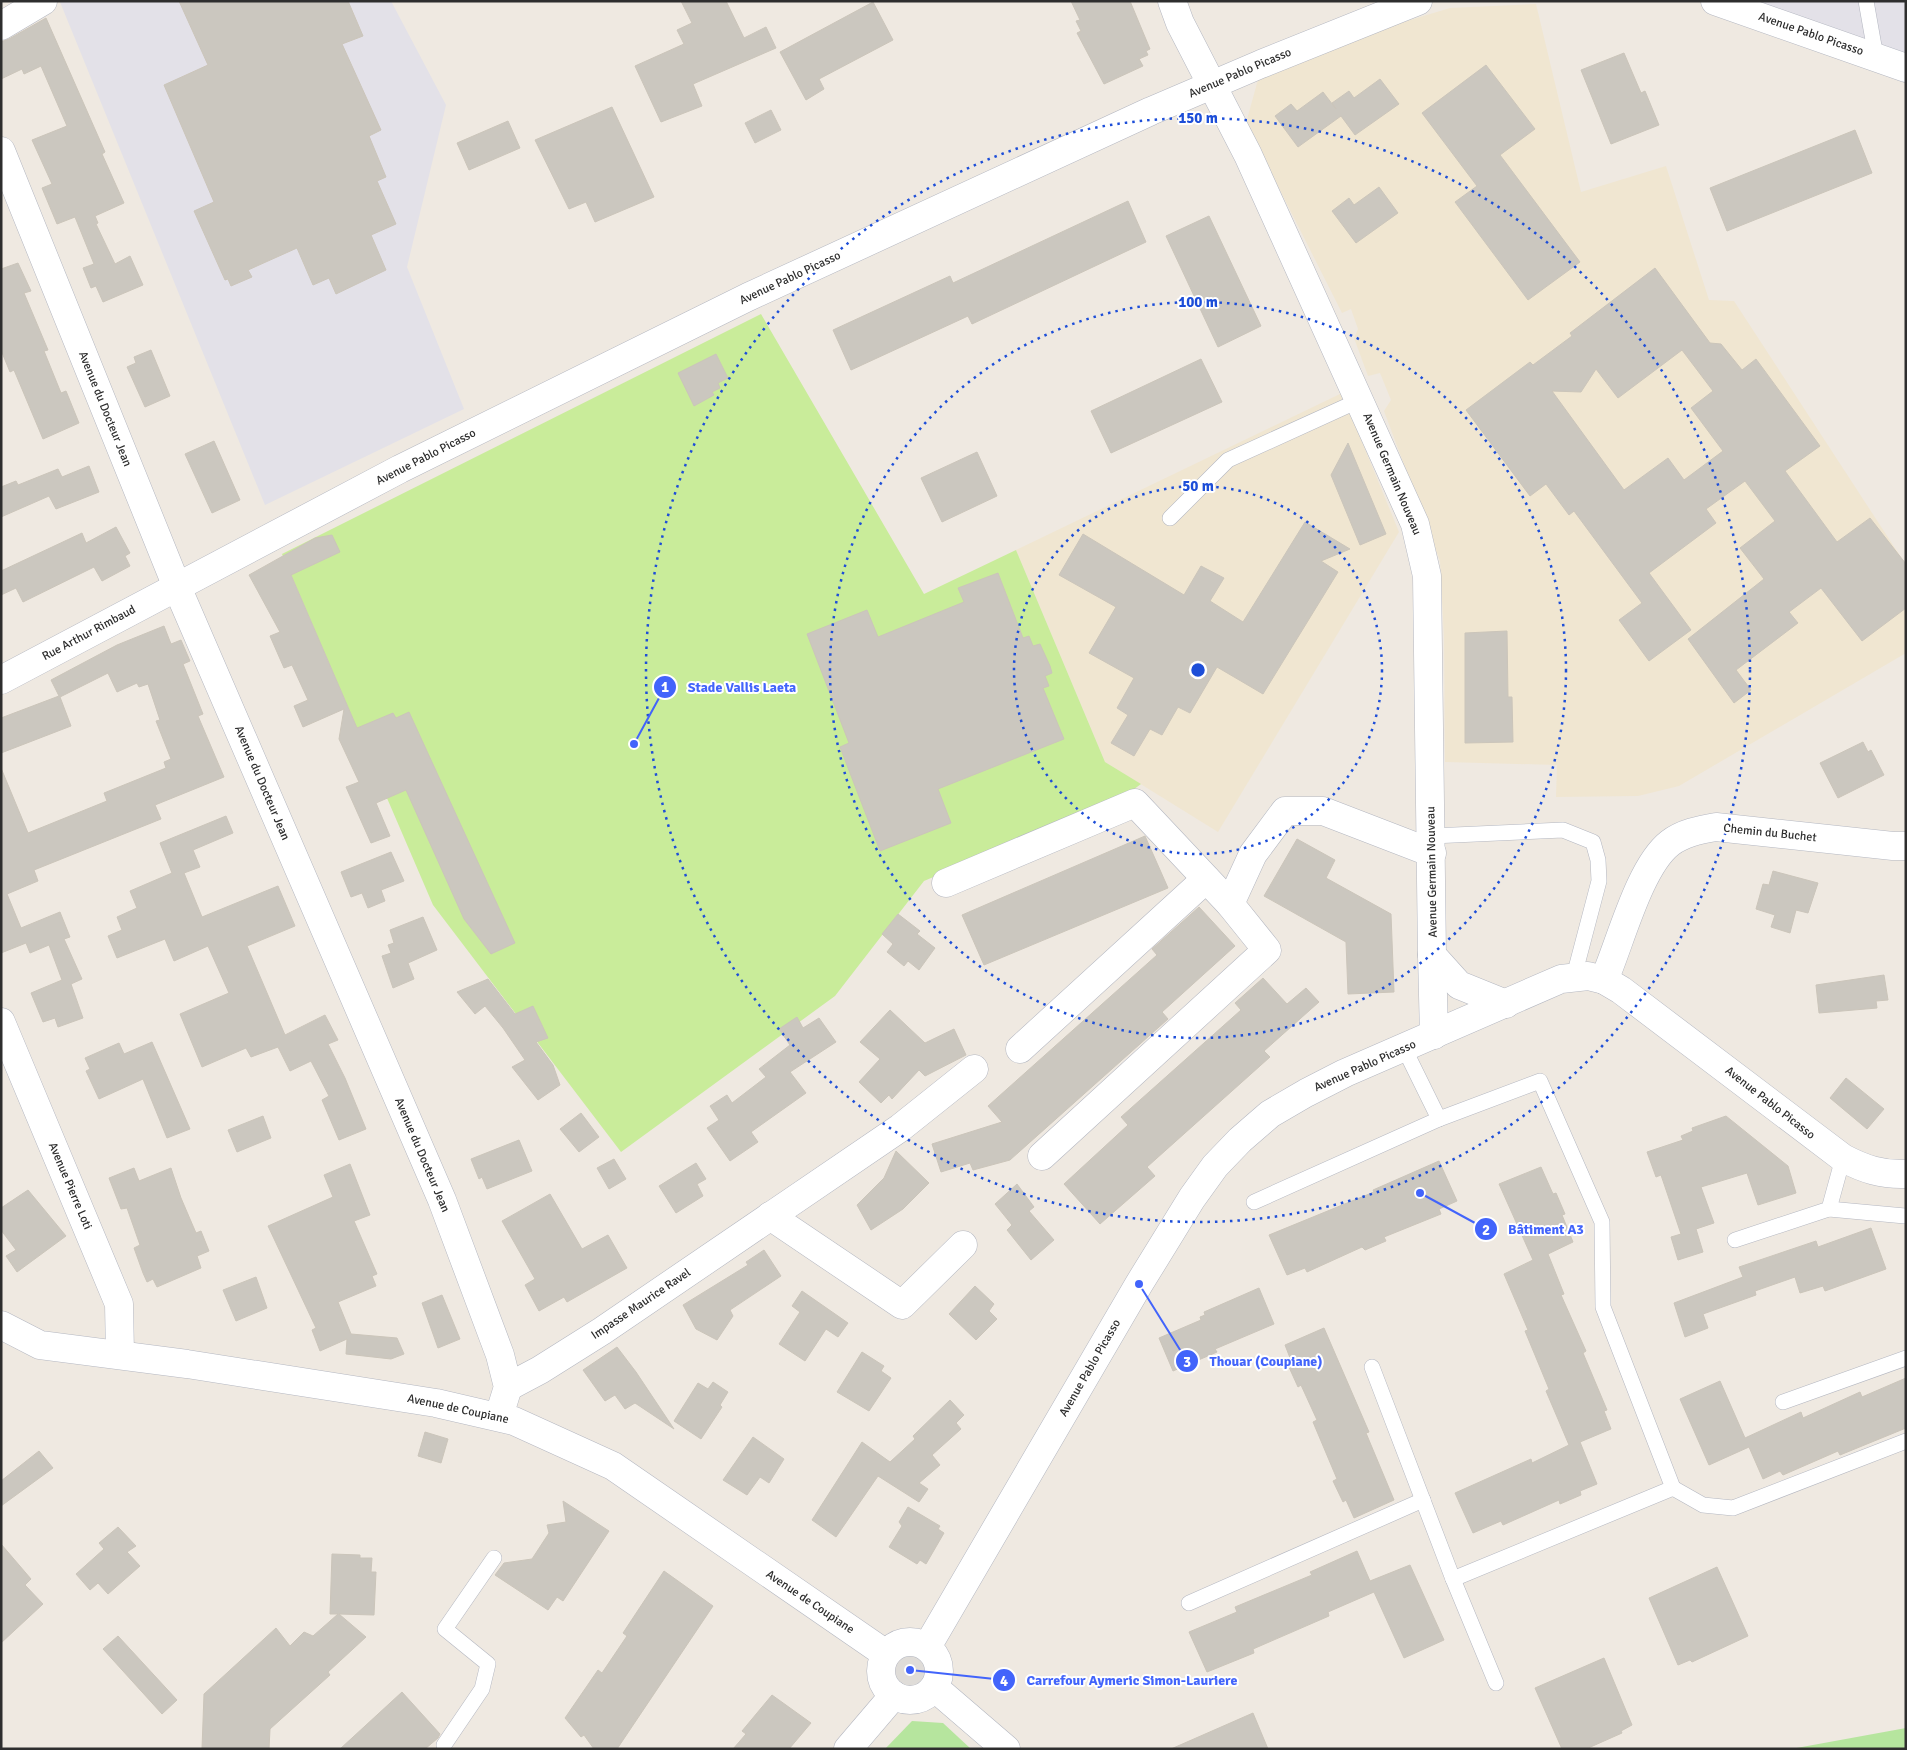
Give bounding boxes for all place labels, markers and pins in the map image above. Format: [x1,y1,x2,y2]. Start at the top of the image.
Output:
centre of rings [1189,661,1207,679]
callout: Stade Vallis Laeta [653,672,806,701]
callout: Bâtiment A3 [1473,1215,1594,1244]
callout: Thouar (Coupiane) [1174,1347,1332,1376]
callout: Carrefour Aymeric Simon-Lauriere [991,1666,1247,1695]

